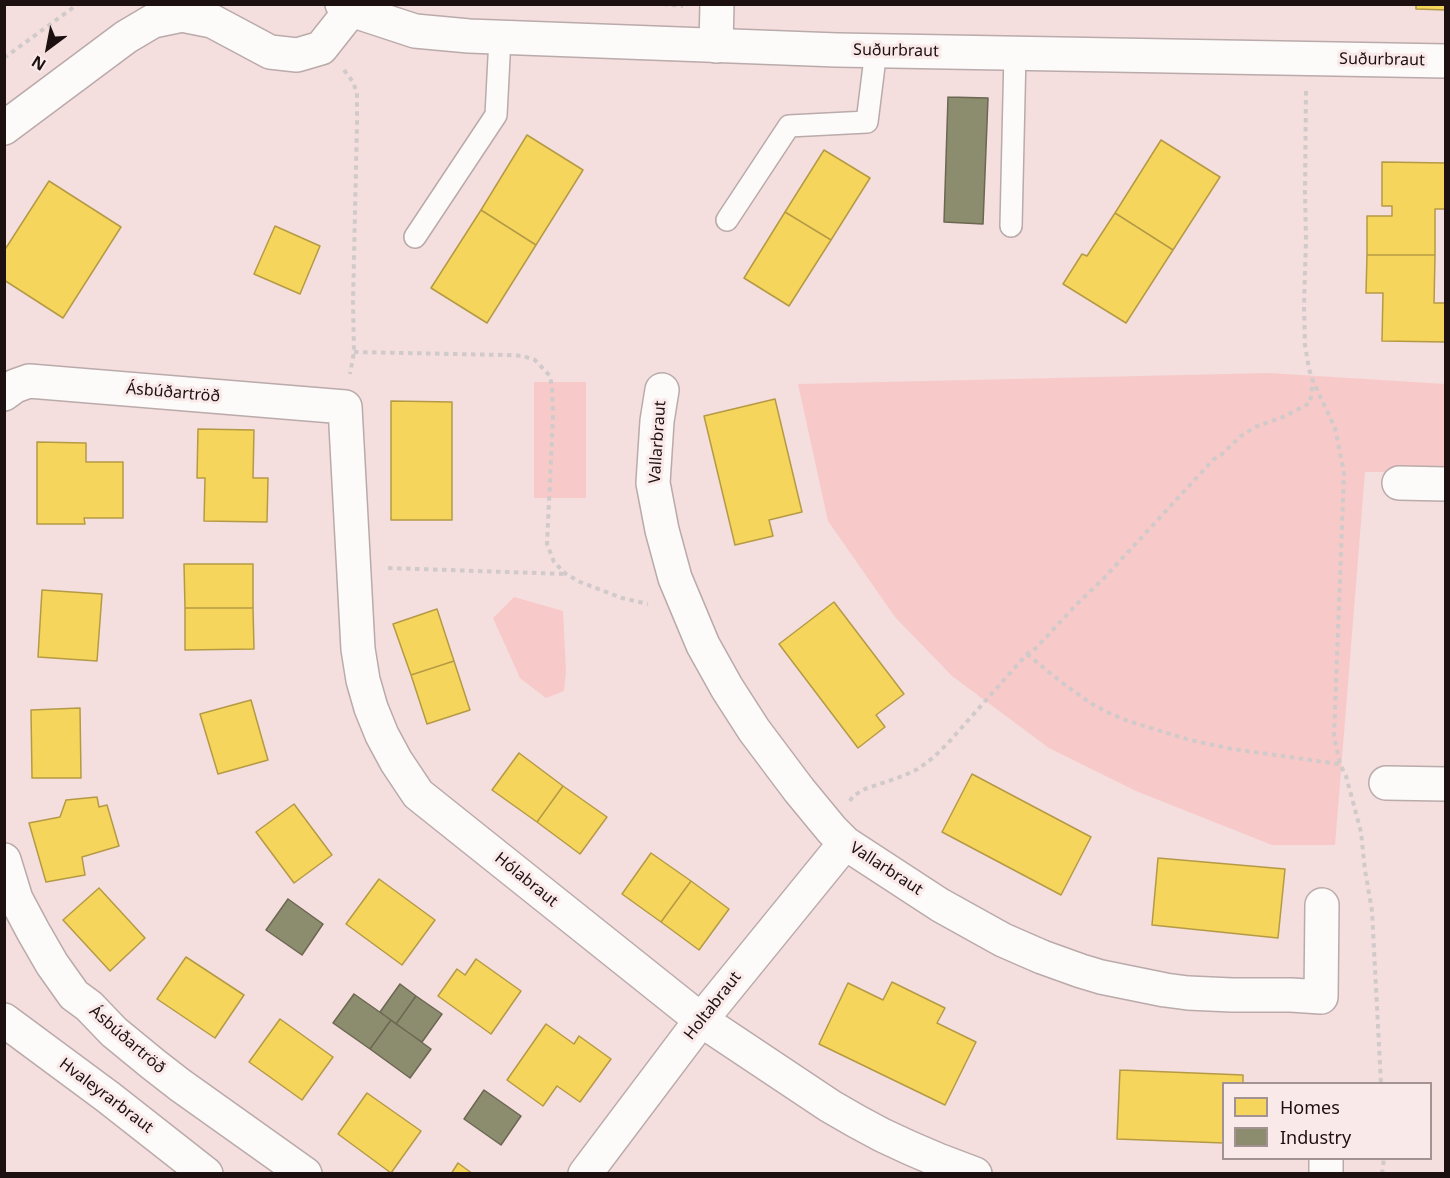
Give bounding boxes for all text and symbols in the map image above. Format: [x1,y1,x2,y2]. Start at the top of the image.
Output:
north arrow [18,18,78,78]
street label: Suðurbraut [853,41,939,61]
text: N [27,50,50,76]
street label: Suðurbraut [1339,50,1425,70]
street label: Ásbúðartröð [125,379,221,407]
street label: Vallarbraut [646,400,670,484]
street label: Vallarbraut [846,838,926,900]
street label: Hólabraut [491,849,561,911]
street label: Holtabraut [680,968,746,1044]
street label: Ásbúðartröð [85,1002,169,1078]
street label: Hvaleyrarbraut [55,1054,157,1138]
legend [1222,1082,1432,1160]
text: Homes [1280,1095,1340,1119]
text: Industry [1280,1125,1351,1149]

